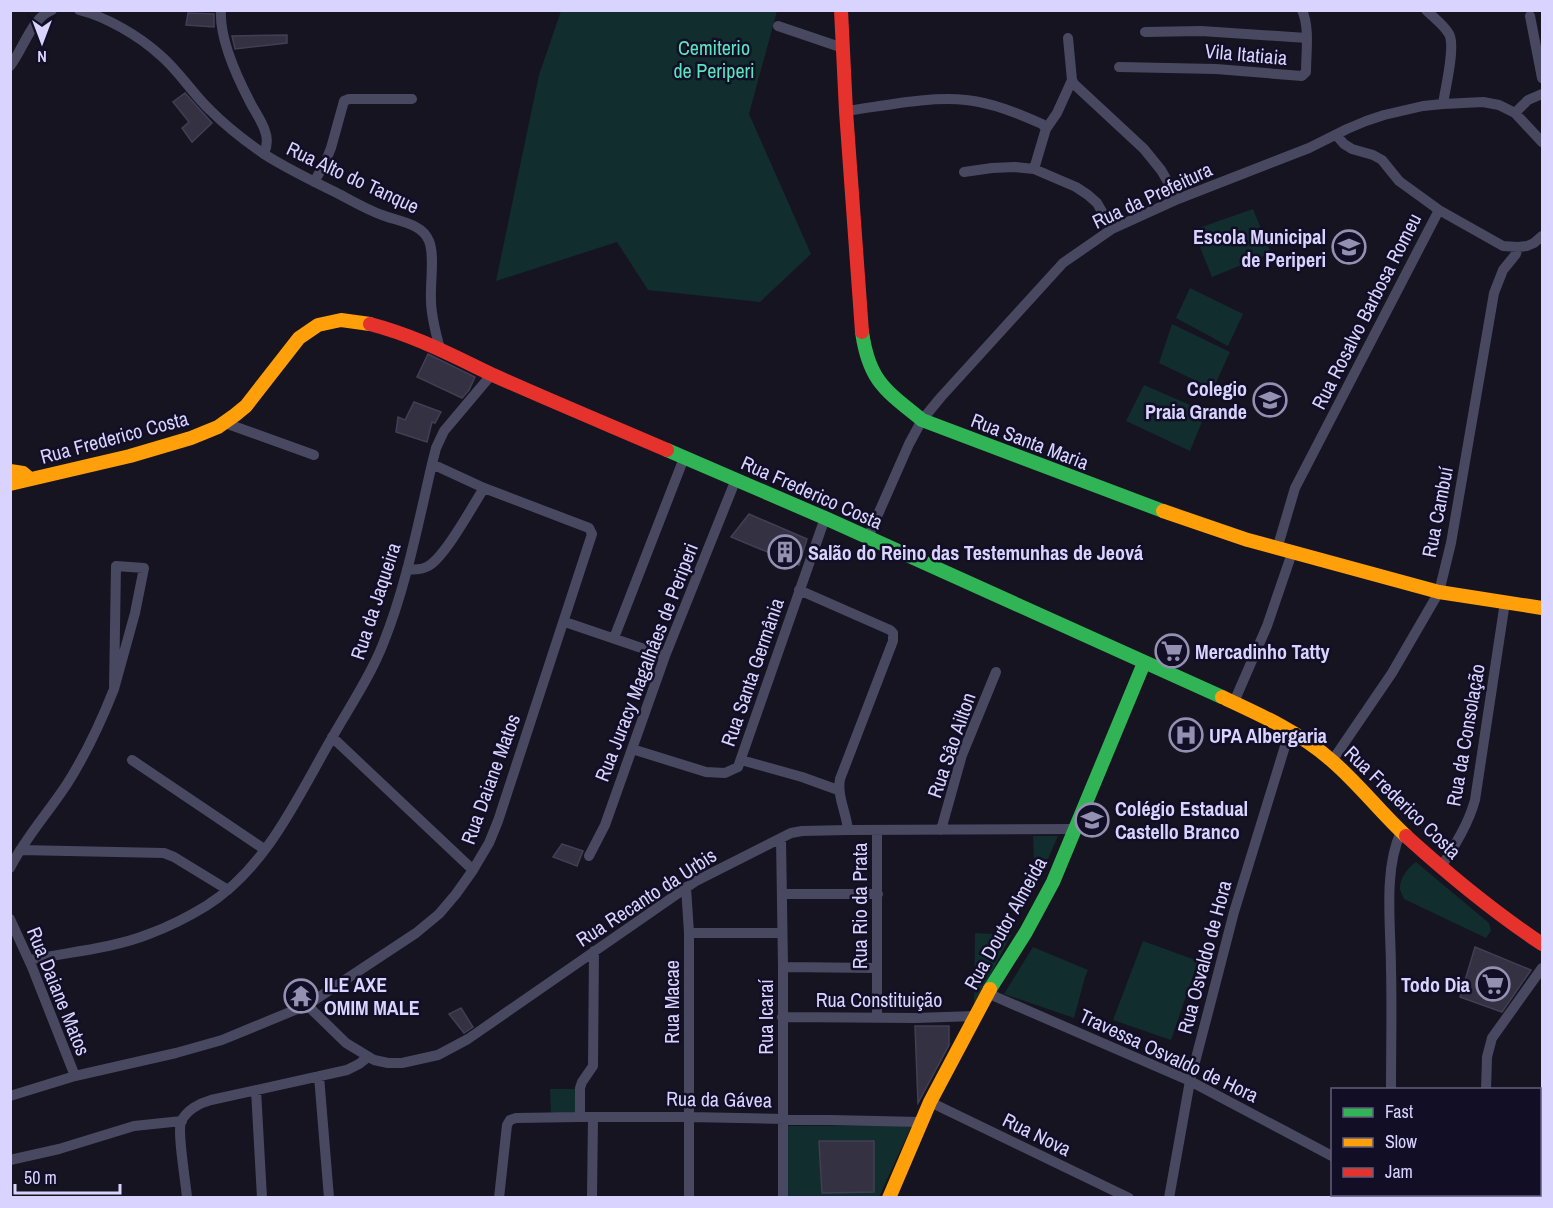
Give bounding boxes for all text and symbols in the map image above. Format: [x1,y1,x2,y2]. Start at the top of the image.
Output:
north arrow [12,12,72,72]
park label: Cemiterio de Periperi [673,34,755,84]
street label: Vila Itatiaia [1204,37,1288,71]
text: N [37,46,47,68]
street label: Rua Alto do Tanque [282,135,424,219]
street label: Rua da Prefeitura [1088,155,1216,235]
street label: Rua Rosalvo Barbosa Romeu [1305,208,1427,414]
place label: Escola Municipal de Periperi [1193,223,1326,273]
school or university icon: Escola Municipal de Periperi [1331,229,1367,265]
place label: Colegio Praia Grande [1145,375,1247,425]
school or university icon: Colegio Praia Grande [1252,382,1288,418]
street label: Rua Frederico Costa [37,404,191,470]
street label: Rua Santa Maria [967,406,1093,476]
street label: Rua Frederico Costa [737,449,887,535]
street label: Rua Cambuí [1415,464,1459,560]
building icon: Salão do Reino das Testemunhas de Jeová [767,534,803,570]
street label: Rua da Jaqueira [343,539,407,663]
street label: Rua Juracy Magalhâes de Periperi [588,539,704,785]
place label: Salão do Reino das Testemunhas de Jeová [808,539,1143,566]
street label: Rua Santa Germânia [714,594,790,750]
supermarket icon: Mercadinho Tatty [1154,633,1190,669]
place label: Mercadinho Tatty [1195,638,1330,665]
street label: Rua da Consolação [1439,662,1491,808]
street label: Rua Sâo Ailton [920,689,982,801]
street label: Rua Daiane Matos [454,710,526,848]
hospital icon: UPA Albergaria [1168,717,1204,753]
place label: UPA Albergaria [1209,722,1327,749]
street label: Rua Frederico Costa [1339,739,1467,865]
place label: Colégio Estadual Castello Branco [1115,795,1248,845]
school or university icon: Colégio Estadual Castello Branco [1074,802,1110,838]
street label: Rua Recanto da Urbis [571,841,721,953]
street label: Rua Rio da Prata [846,843,873,969]
street label: Rua Doutor Almeida [957,852,1053,994]
street label: Rua Osvaldo de Hora [1171,877,1237,1037]
street label: Rua Daiane Matos [21,923,97,1059]
street label: Rua Macae [658,960,685,1044]
supermarket icon: Todo Dia [1475,966,1511,1002]
place label: ILE AXE OMIM MALE [324,971,420,1021]
place label: Todo Dia [1401,971,1470,998]
temple icon: ILE AXE OMIM MALE [283,978,319,1014]
street label: Rua Icaraí [752,979,779,1055]
street label: Rua Constituição [816,986,942,1013]
street label: Travessa Osvaldo de Hora [1075,1002,1263,1108]
street label: Rua da Gávea [666,1085,772,1113]
legend [1331,1088,1541,1196]
text: Fast [1385,1099,1413,1124]
street label: Rua Nova [998,1106,1076,1162]
text: Slow [1385,1129,1417,1154]
scale bar [15,1157,120,1195]
text: Jam [1385,1159,1413,1184]
text: 50 m [24,1165,57,1190]

